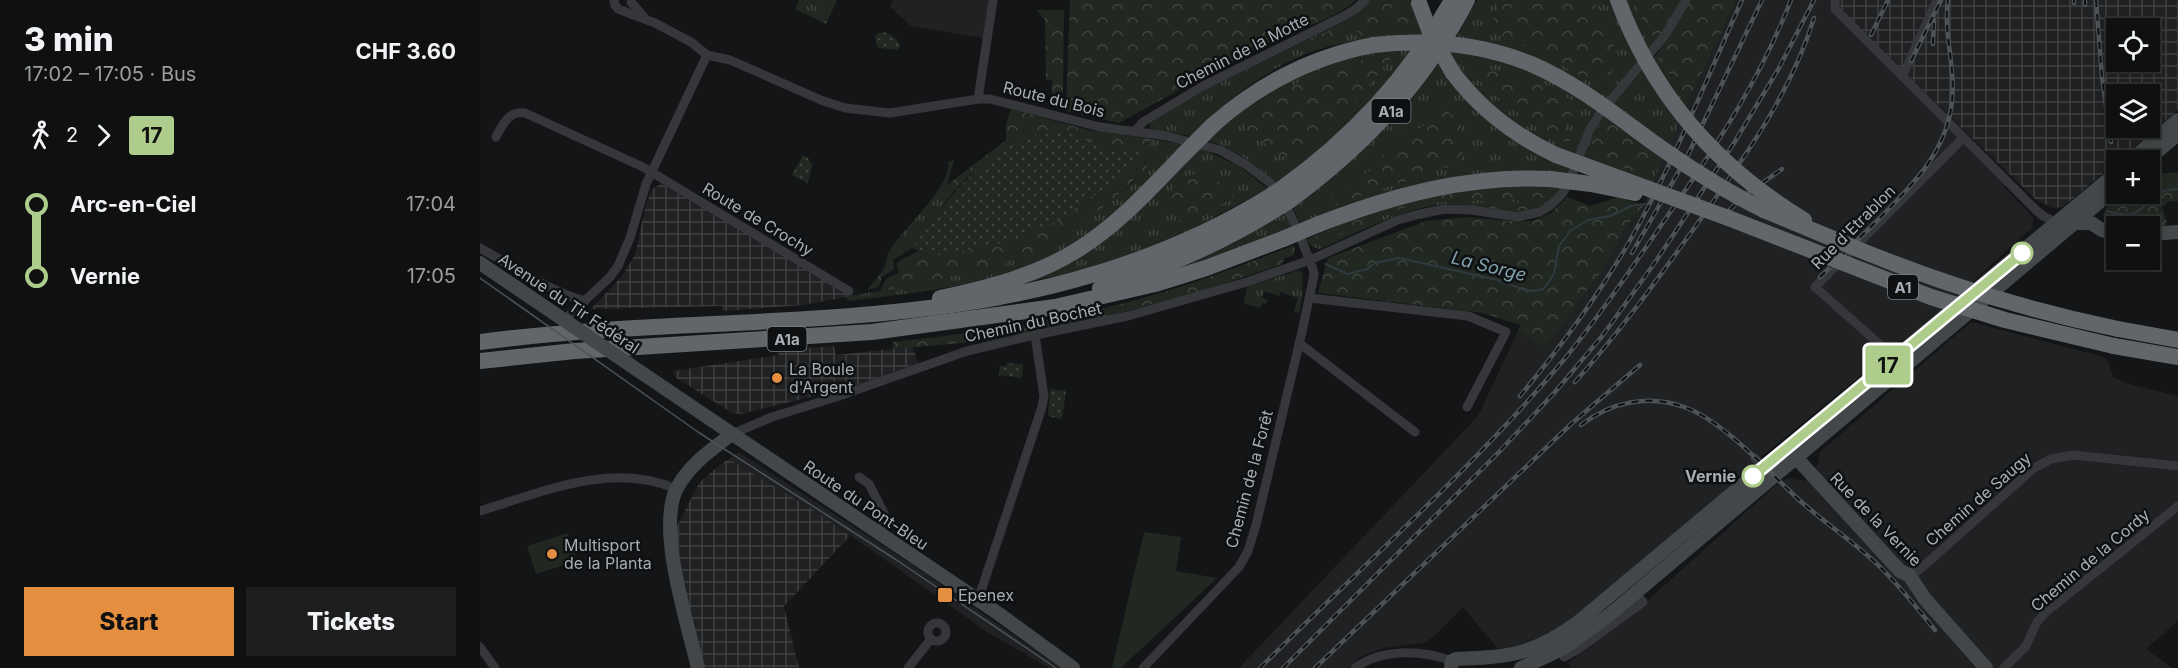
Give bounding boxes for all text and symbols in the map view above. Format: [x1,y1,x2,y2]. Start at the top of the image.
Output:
street label: Chemin de la Motte [1172,9,1312,93]
map controls [2106,18,2160,270]
button: locate [2106,18,2160,72]
text: 3 min [24,19,114,59]
text: CHF 3.60 [356,38,456,64]
text: 17:02 – 17:05 · Bus [24,62,196,86]
street label: Route du Bois [1001,77,1107,121]
button: layers [2106,84,2160,138]
road number: A1a [1372,99,1410,123]
icon: walk [24,119,57,152]
icon: forward [87,119,120,152]
text: 2 [66,123,78,147]
text: 17 [141,123,162,148]
button: + [2106,150,2160,204]
street label: Route de Crochy [699,178,817,260]
street label: Rue d'Etrablon [1807,181,1899,273]
text: Arc-en-Ciel [70,191,196,217]
text: 17:04 [406,192,456,216]
button: − [2106,216,2160,270]
unlabelled marker [2011,242,2033,264]
water label: La Sorge [1449,247,1529,285]
street label: Avenue du Tir Fédéral [495,248,643,358]
text: Vernie [70,263,140,289]
text: 17:05 [407,264,456,288]
road number: A1 [1888,275,1918,299]
street label: Chemin du Bochet [963,298,1103,346]
road number: A1a [768,327,806,351]
line badge: 17 [1861,346,1915,385]
text: 17 [1877,353,1899,378]
place label: La Boule d'Argent [789,359,854,397]
marker: La Boule d'Argent [770,371,784,385]
street label: Chemin de la Forêt [1221,408,1277,550]
street label: Chemin de Saugy [1921,448,2035,550]
street label: Route du Pont-Bleu [800,456,932,554]
marker: Vernie [1742,465,1764,487]
place label: Vernie [1685,466,1736,486]
street label: Rue de la Vernie [1826,468,1926,570]
street label: Chemin de la Cordy [2026,504,2154,616]
place label: Multisport de la Planta [564,535,652,573]
marker: Multisport de la Planta [545,547,559,561]
place label: Epenex [958,585,1014,605]
marker: Epenex [936,586,954,604]
button: Start [24,587,234,656]
button: Tickets [246,587,456,656]

